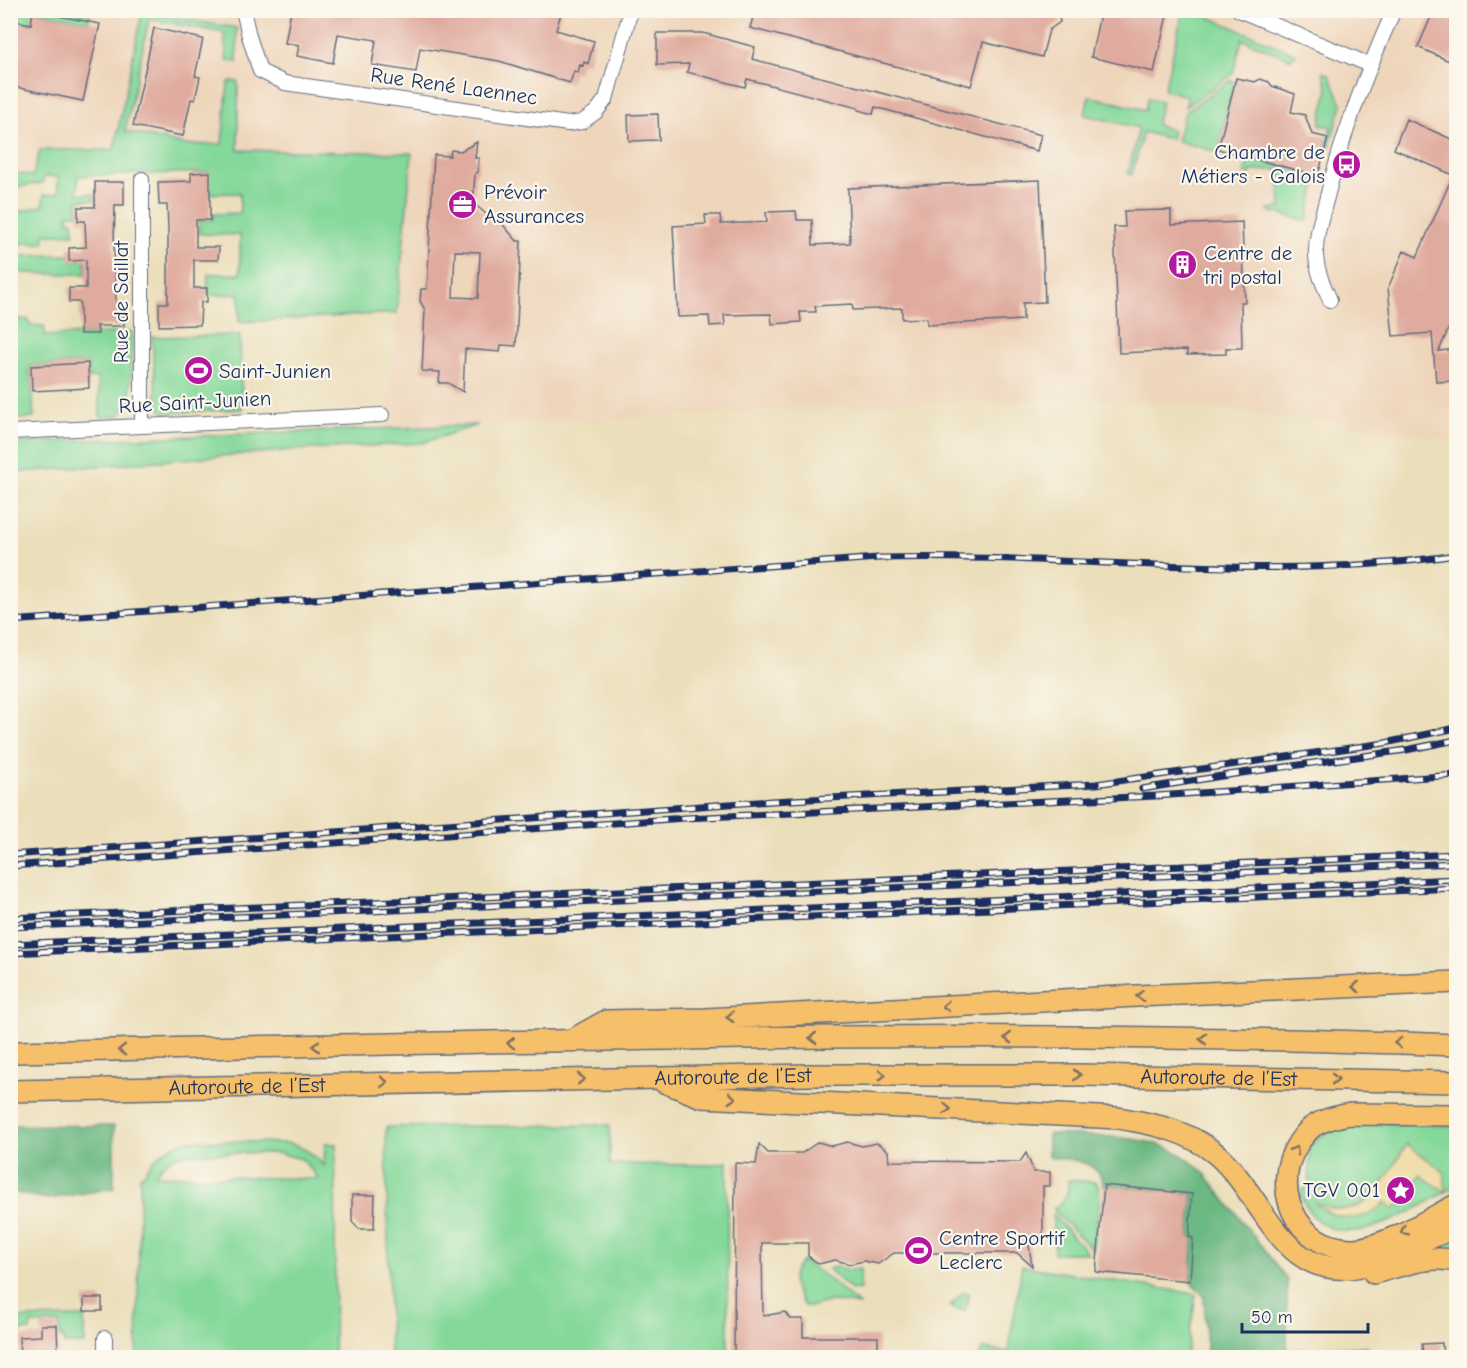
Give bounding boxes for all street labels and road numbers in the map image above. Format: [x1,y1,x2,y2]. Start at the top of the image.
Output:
street label: Rue René Laennec [369,62,539,110]
street label: Rue de Saillat [109,240,133,363]
street label: Rue Saint-Junien [118,386,272,418]
street label: Autoroute de l’Est [654,1063,812,1090]
street label: Autoroute de l’Est [1140,1064,1298,1091]
street label: Autoroute de l’Est [168,1073,327,1100]

